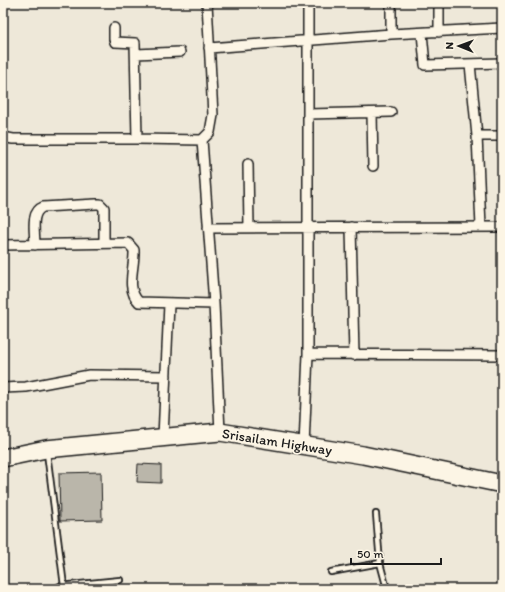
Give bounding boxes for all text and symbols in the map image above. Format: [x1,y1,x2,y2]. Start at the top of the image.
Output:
north arrow [439,26,479,66]
text: N [443,42,456,50]
street label: Srisailam Highway [221,425,334,459]
scale bar [351,540,441,566]
text: 50 m [357,547,383,561]

